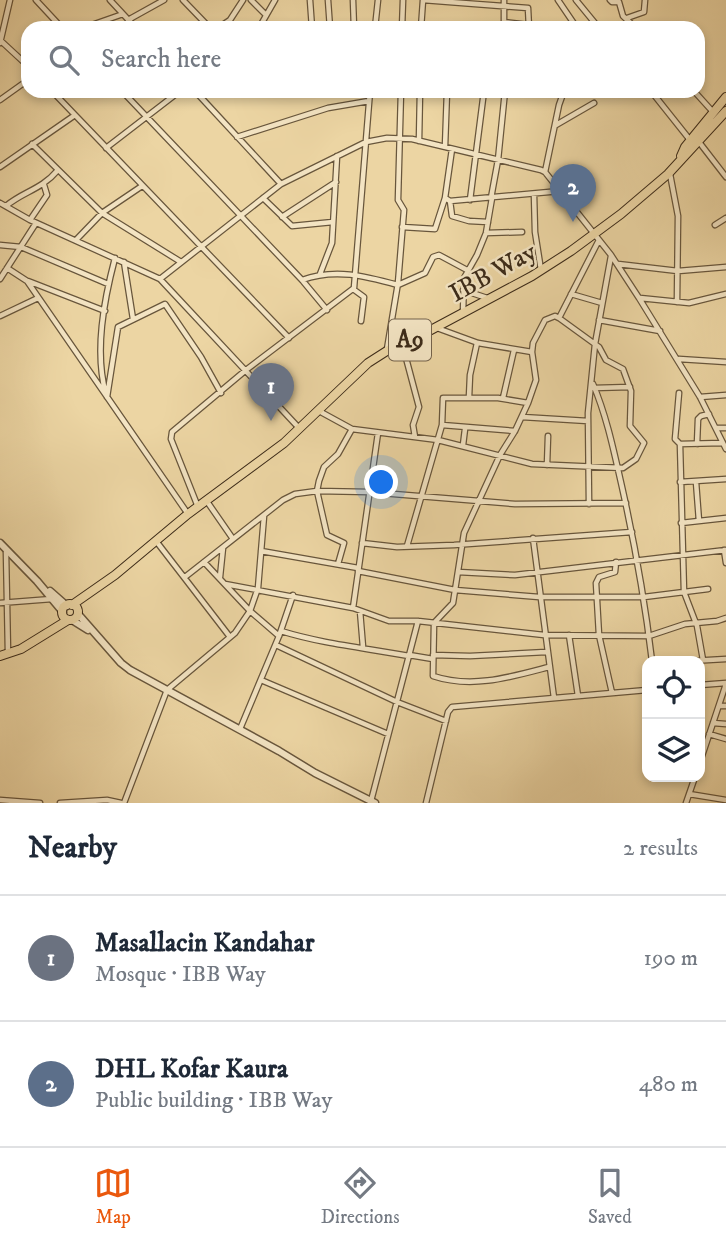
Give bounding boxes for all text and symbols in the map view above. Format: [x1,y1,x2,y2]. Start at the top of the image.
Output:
search box [21,21,705,98]
icon: search [45,41,83,79]
text: Search here [101,43,221,76]
pin: 2 [550,164,596,222]
street label: IBB Way [444,235,543,310]
road number: A9 [389,320,431,360]
pin: 1 [248,363,294,421]
your location [364,465,398,499]
map controls [642,656,705,782]
button: locate [642,656,705,719]
button: layers [642,719,705,782]
text: Nearby [28,830,117,867]
text: 2 results [623,834,698,863]
text: Masallacin Kandahar [95,927,314,960]
text: 1 [47,944,55,973]
text: 190 m [644,944,698,973]
text: Mosque · IBB Way [95,960,266,989]
text: DHL Kofar Kaura [95,1053,288,1086]
text: 2 [45,1070,57,1099]
text: 480 m [639,1070,698,1099]
text: Public building · IBB Way [95,1086,332,1115]
tab: Map [94,1164,132,1229]
tab: Directions [321,1164,400,1229]
tab: Saved [588,1164,632,1229]

